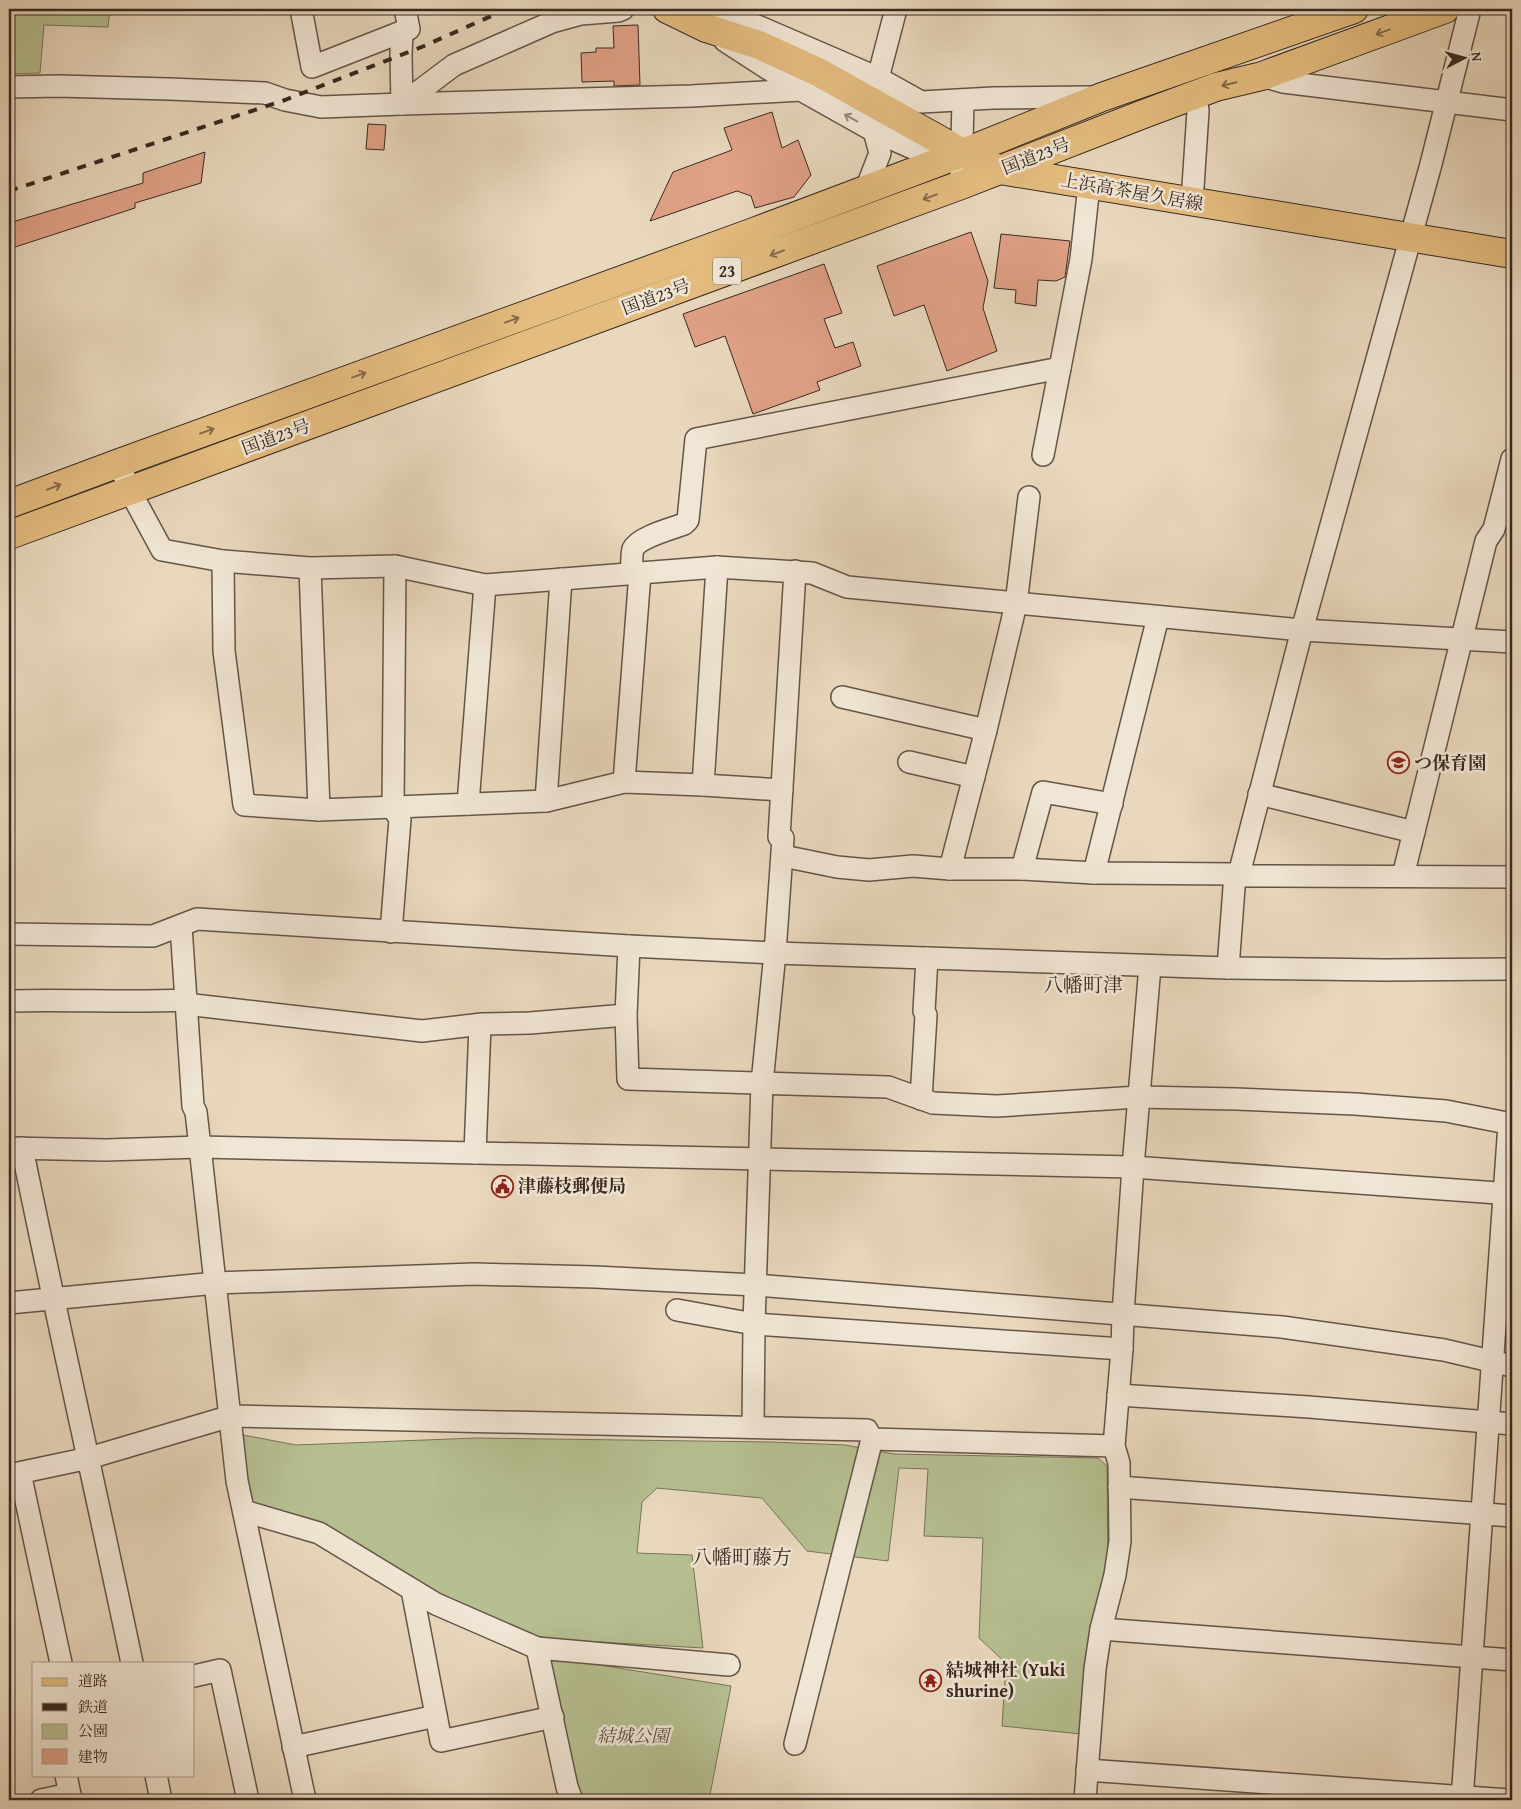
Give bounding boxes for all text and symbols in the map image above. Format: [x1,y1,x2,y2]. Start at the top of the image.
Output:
one-way arrow [1376,28,1391,37]
north arrow [1438,32,1488,82]
text: N [1466,51,1487,63]
one-way arrow [1222,80,1238,89]
one-way arrow [845,113,859,123]
street label: 国道23号 [998,130,1074,181]
street label: 上浜高茶屋久居線 [1059,166,1205,217]
one-way arrow [923,193,938,202]
one-way arrow [770,249,786,258]
road number: 23 [713,258,741,284]
street label: 国道23号 [618,272,694,321]
one-way arrow [504,314,520,324]
one-way arrow [351,370,367,379]
street label: 国道23号 [238,412,314,461]
one-way arrow [199,426,214,435]
one-way arrow [46,482,62,491]
place label: つ保育園 [1414,749,1486,776]
school or university icon: つ保育園 [1386,751,1410,775]
district label: 八幡町津 [1043,970,1123,999]
place label: 津藤枝郵便局 [518,1172,626,1199]
public building icon: 津藤枝郵便局 [490,1174,514,1198]
district label: 八幡町藤方 [692,1542,792,1571]
place label: 結城神社 (Yuki shurine) [946,1656,1066,1704]
legend [32,1662,195,1776]
temple icon: 結城神社 (Yuki shurine) [918,1668,942,1692]
text: 道路 [78,1670,108,1691]
text: 鉄道 [78,1696,108,1717]
text: 公園 [78,1720,108,1741]
park label: 結城公園 [597,1722,672,1749]
text: 建物 [78,1746,108,1767]

